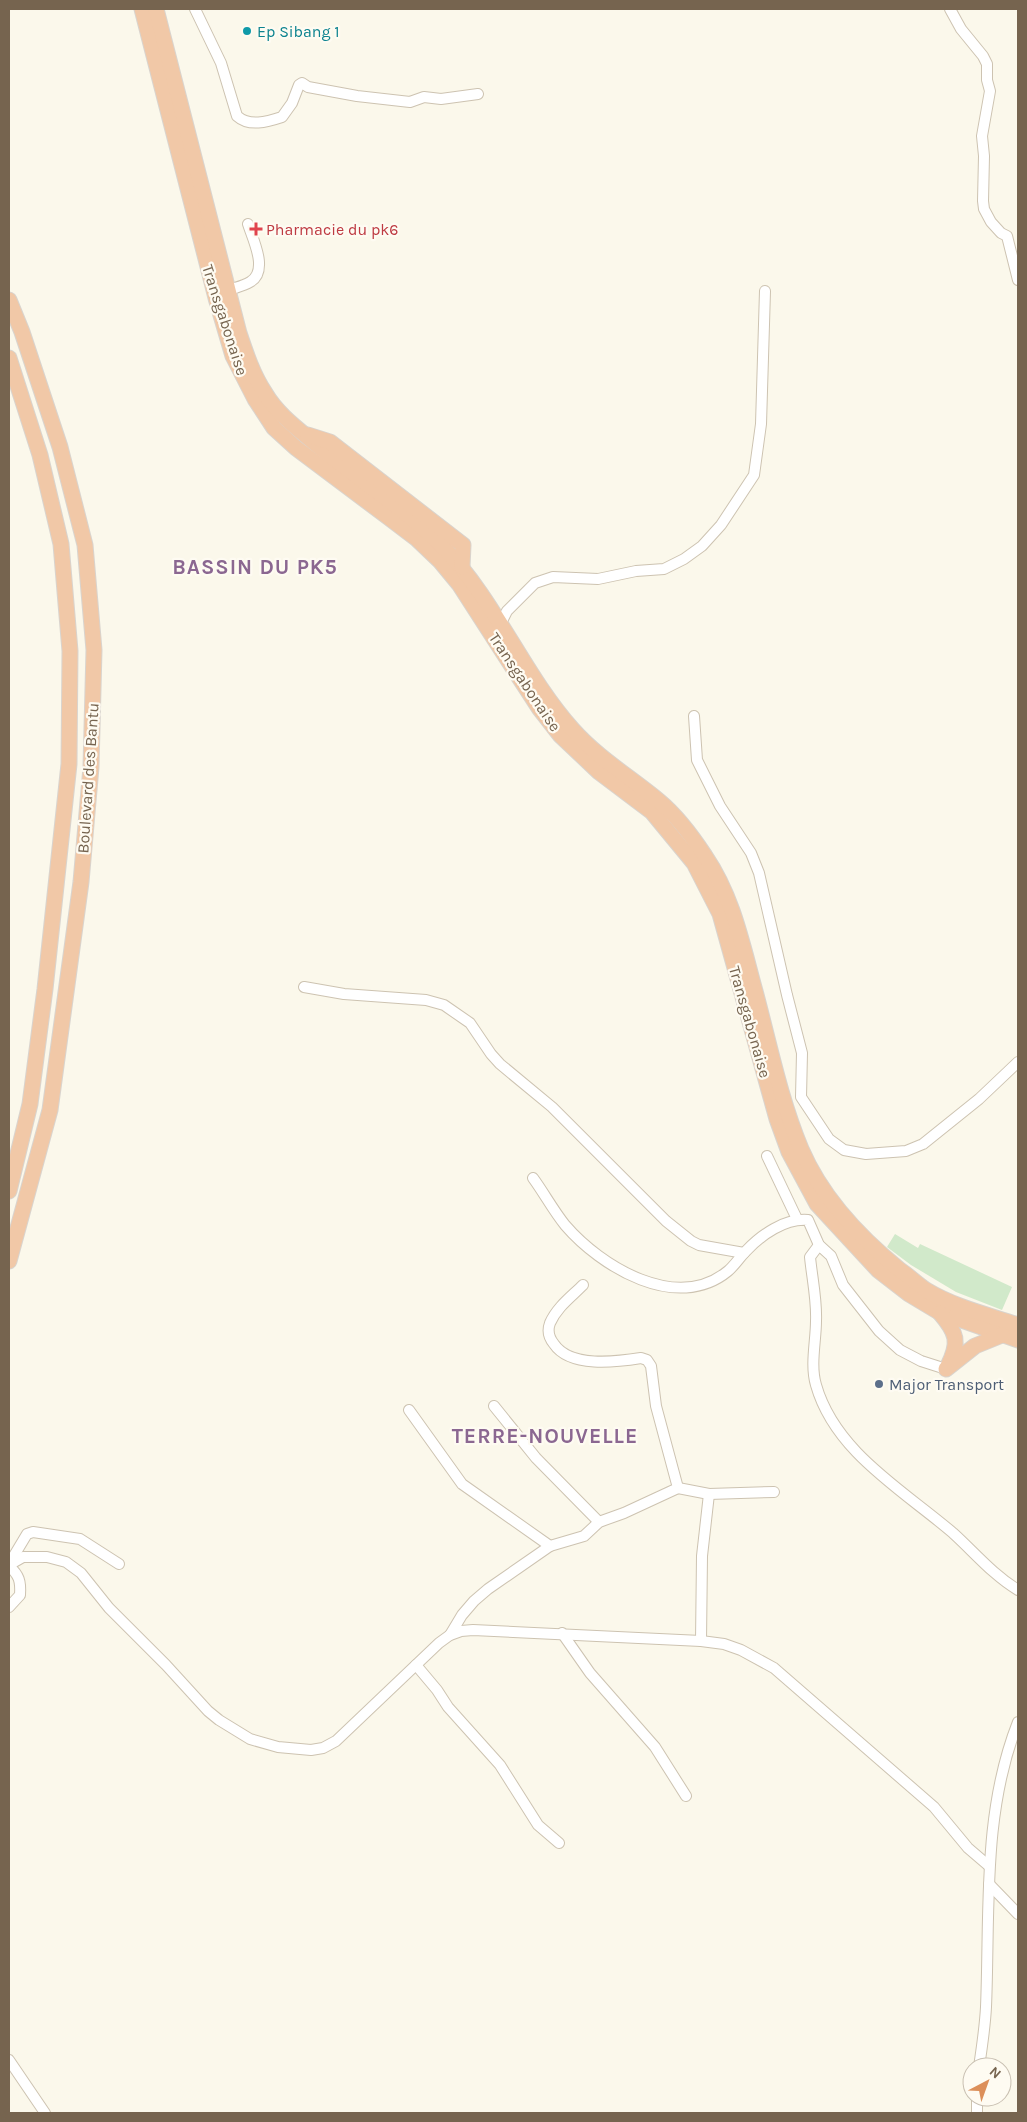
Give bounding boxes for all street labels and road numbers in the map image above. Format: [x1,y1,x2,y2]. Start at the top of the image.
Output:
street label: Transgabonaise [198,262,252,378]
street label: Transgabonaise [485,629,565,735]
street label: Boulevard des Bantu [73,702,103,854]
street label: Transgabonaise [725,964,775,1080]

